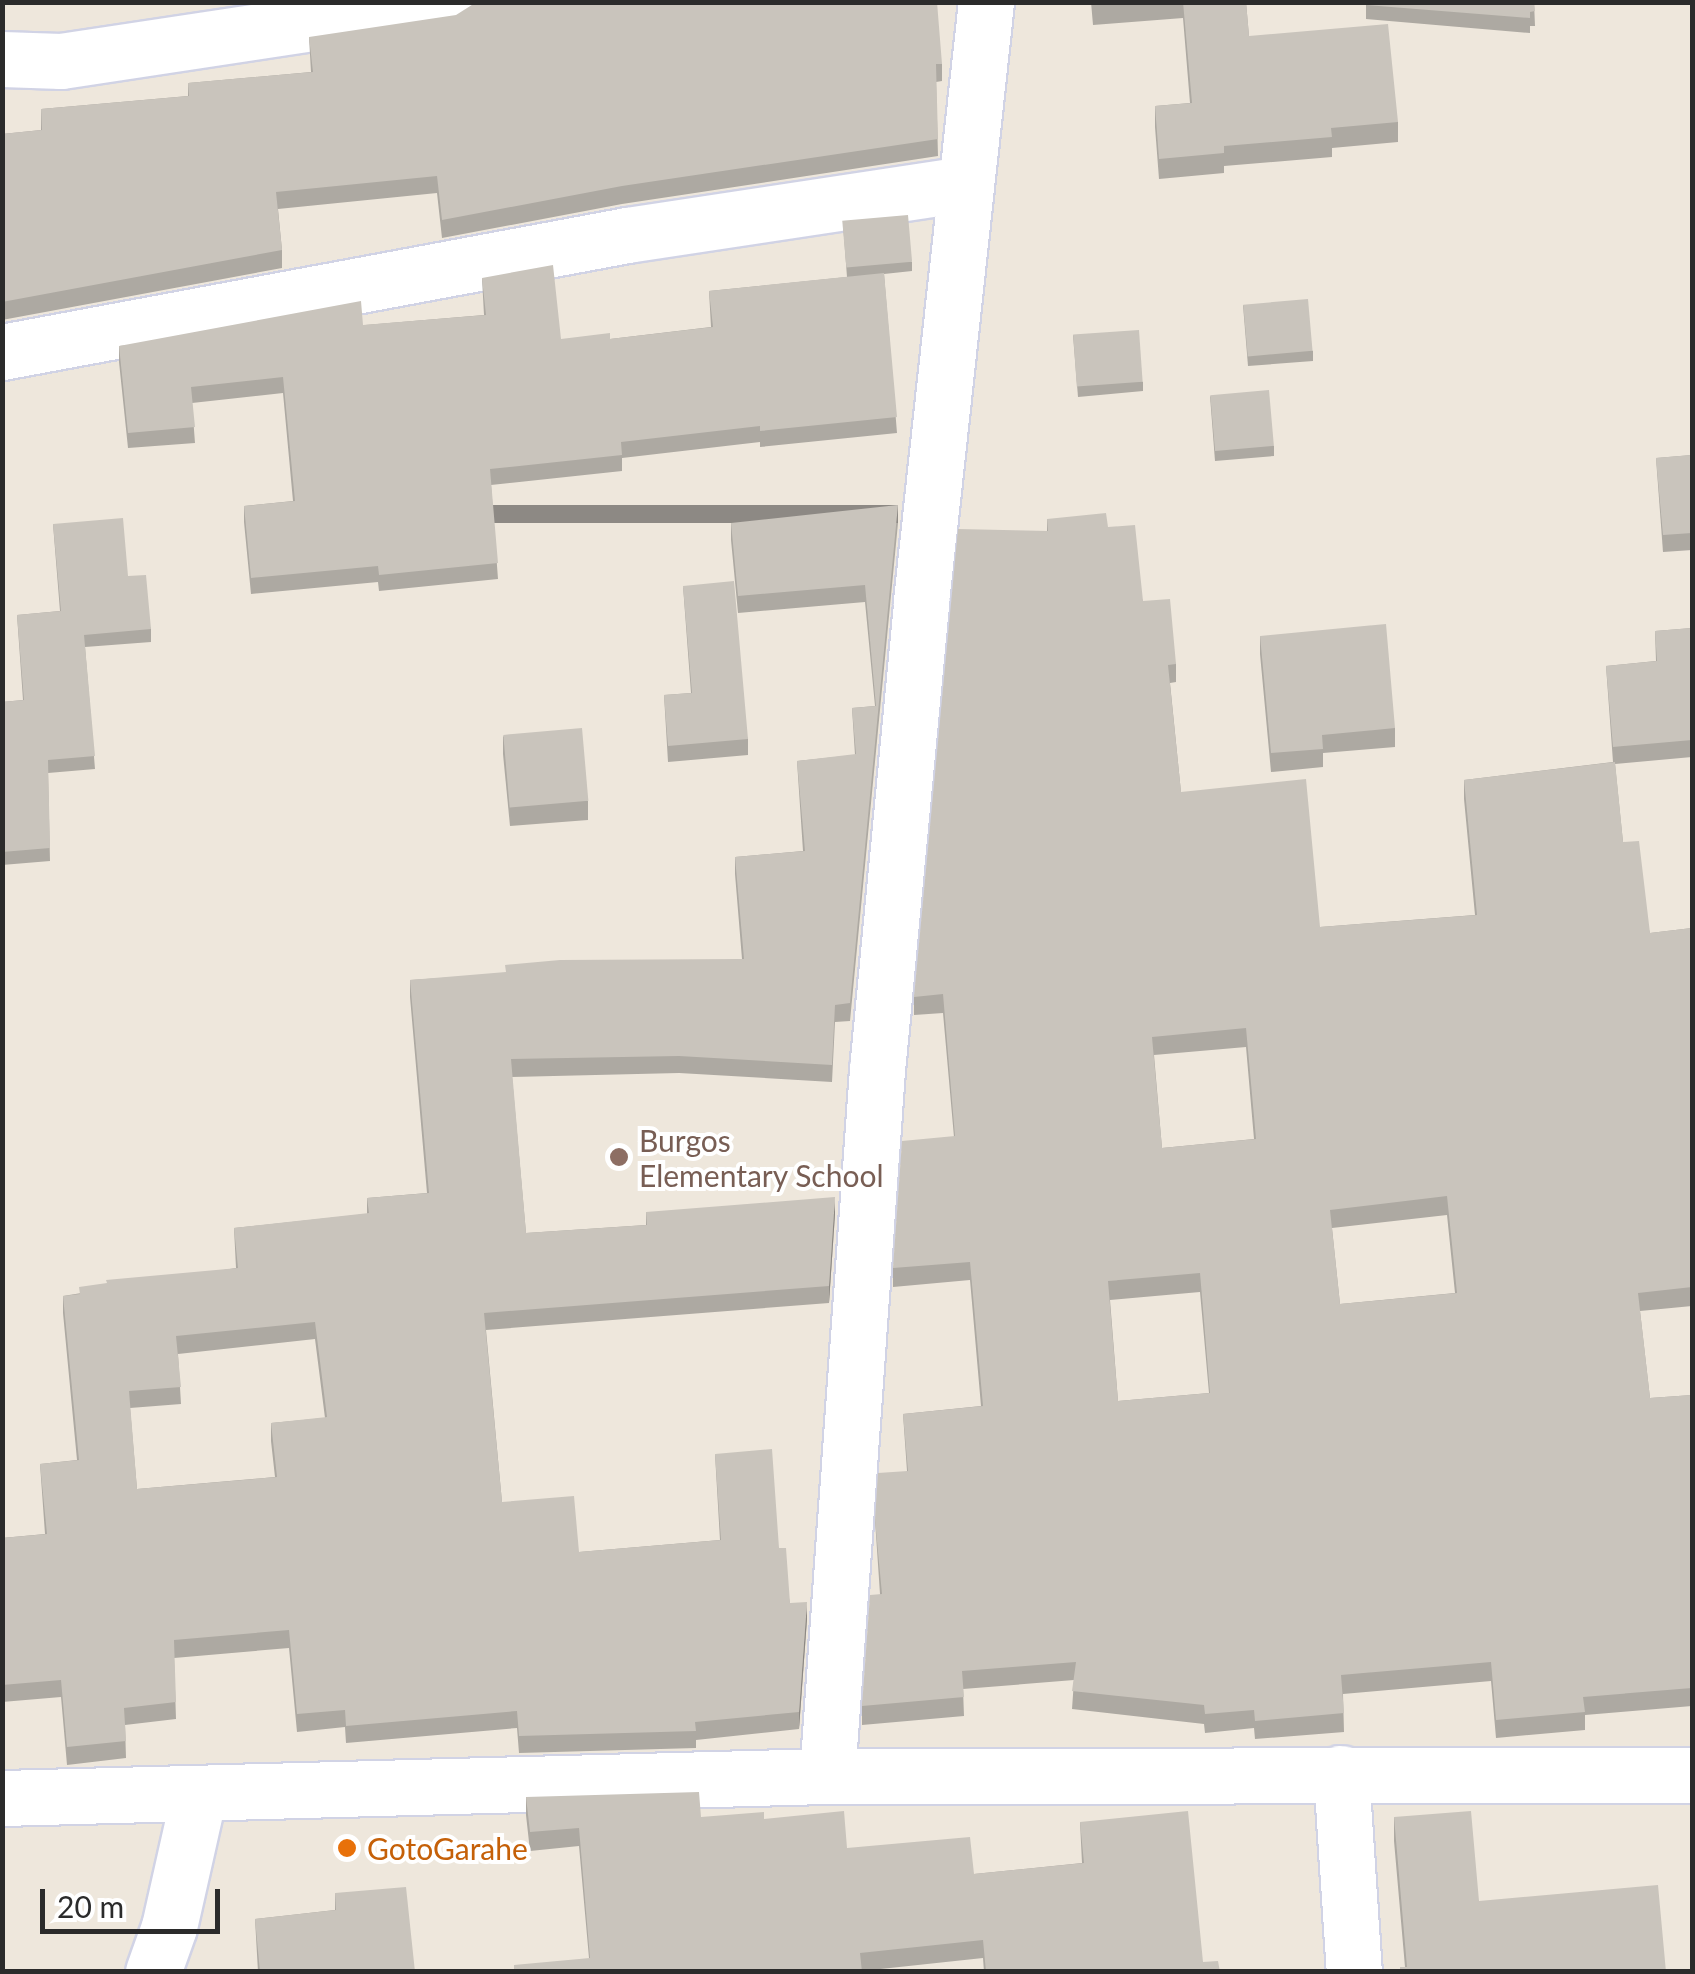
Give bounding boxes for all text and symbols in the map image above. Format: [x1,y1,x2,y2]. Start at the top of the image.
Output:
place label: Burgos Elementary School [639,1122,884,1192]
marker: Burgos Elementary School [608,1146,630,1168]
place label: GotoGarahe [367,1830,528,1866]
marker: GotoGarahe [336,1837,358,1859]
scale bar [45,1869,225,1931]
text: 20 m [57,1888,124,1924]

